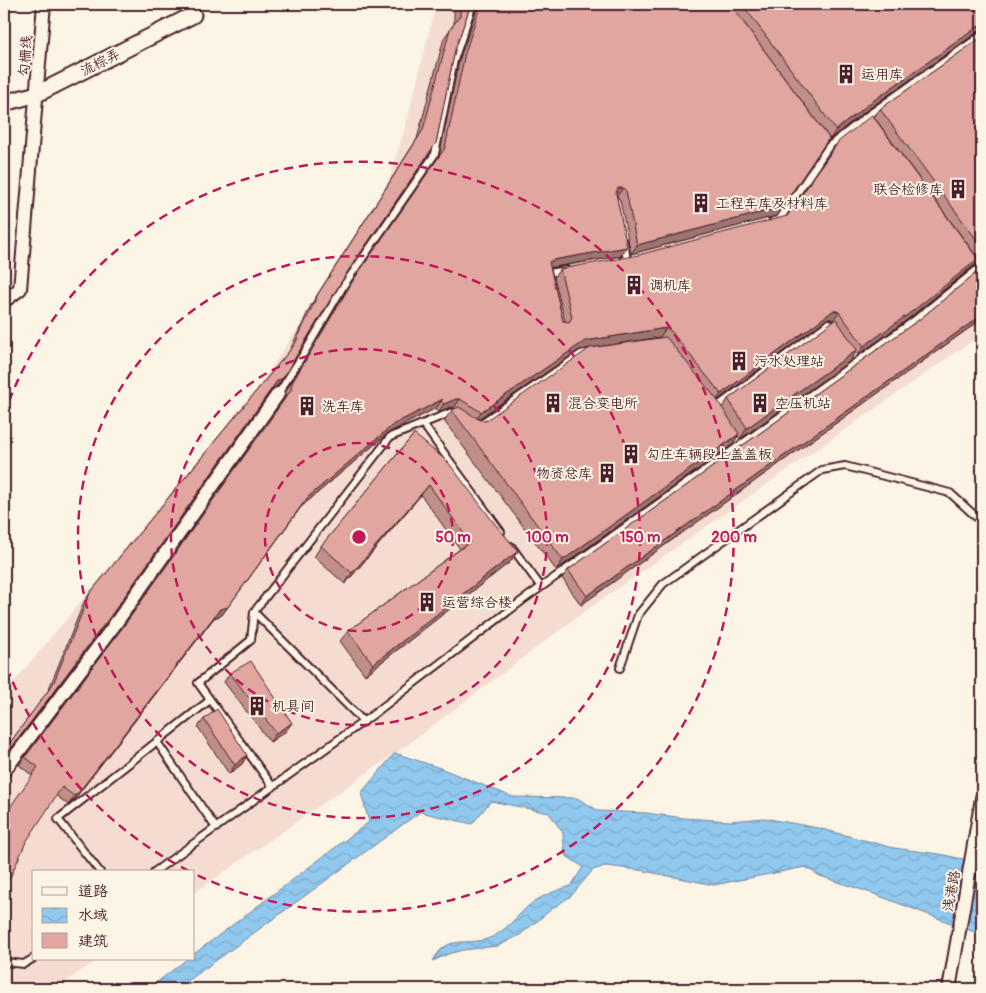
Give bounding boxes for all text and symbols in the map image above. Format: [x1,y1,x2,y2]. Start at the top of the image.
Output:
street label: 勾栅线 [15,34,36,78]
street label: 流棕弄 [78,45,123,80]
building icon: 运用库 [835,63,857,85]
place label: 运用库 [861,66,903,83]
building icon: 联合检修库 [947,178,969,200]
place label: 联合检修库 [873,181,943,198]
building icon: 工程车库及材料库 [690,192,712,214]
place label: 工程车库及材料库 [716,195,828,212]
building icon: 调机库 [623,274,645,296]
place label: 调机库 [649,277,691,294]
building icon: 污水处理站 [728,350,750,372]
place label: 污水处理站 [754,353,824,370]
building icon: 混合变电所 [542,392,564,414]
building icon: 空压机站 [749,392,771,414]
building icon: 洗车库 [296,395,318,417]
place label: 混合变电所 [568,395,638,412]
place label: 空压机站 [775,395,831,412]
place label: 洗车库 [322,398,364,415]
building icon: 勾庄车辆段上盖盖板 [620,443,642,465]
place label: 勾庄车辆段上盖盖板 [646,446,772,463]
building icon: 物资总库 [596,462,618,484]
place label: 物资总库 [536,465,592,482]
centre of rings [350,528,368,546]
text: 50 m [436,528,470,547]
text: 100 m [526,528,568,547]
text: 150 m [620,528,660,547]
text: 200 m [711,528,757,547]
building icon: 运营综合楼 [416,591,438,613]
place label: 运营综合楼 [442,594,512,611]
building icon: 机具间 [246,695,268,717]
place label: 机具间 [272,698,314,715]
street label: 浅港路 [939,869,964,913]
legend [32,870,195,960]
text: 道路 [78,882,108,901]
text: 水域 [78,906,108,925]
text: 建筑 [78,932,108,951]

